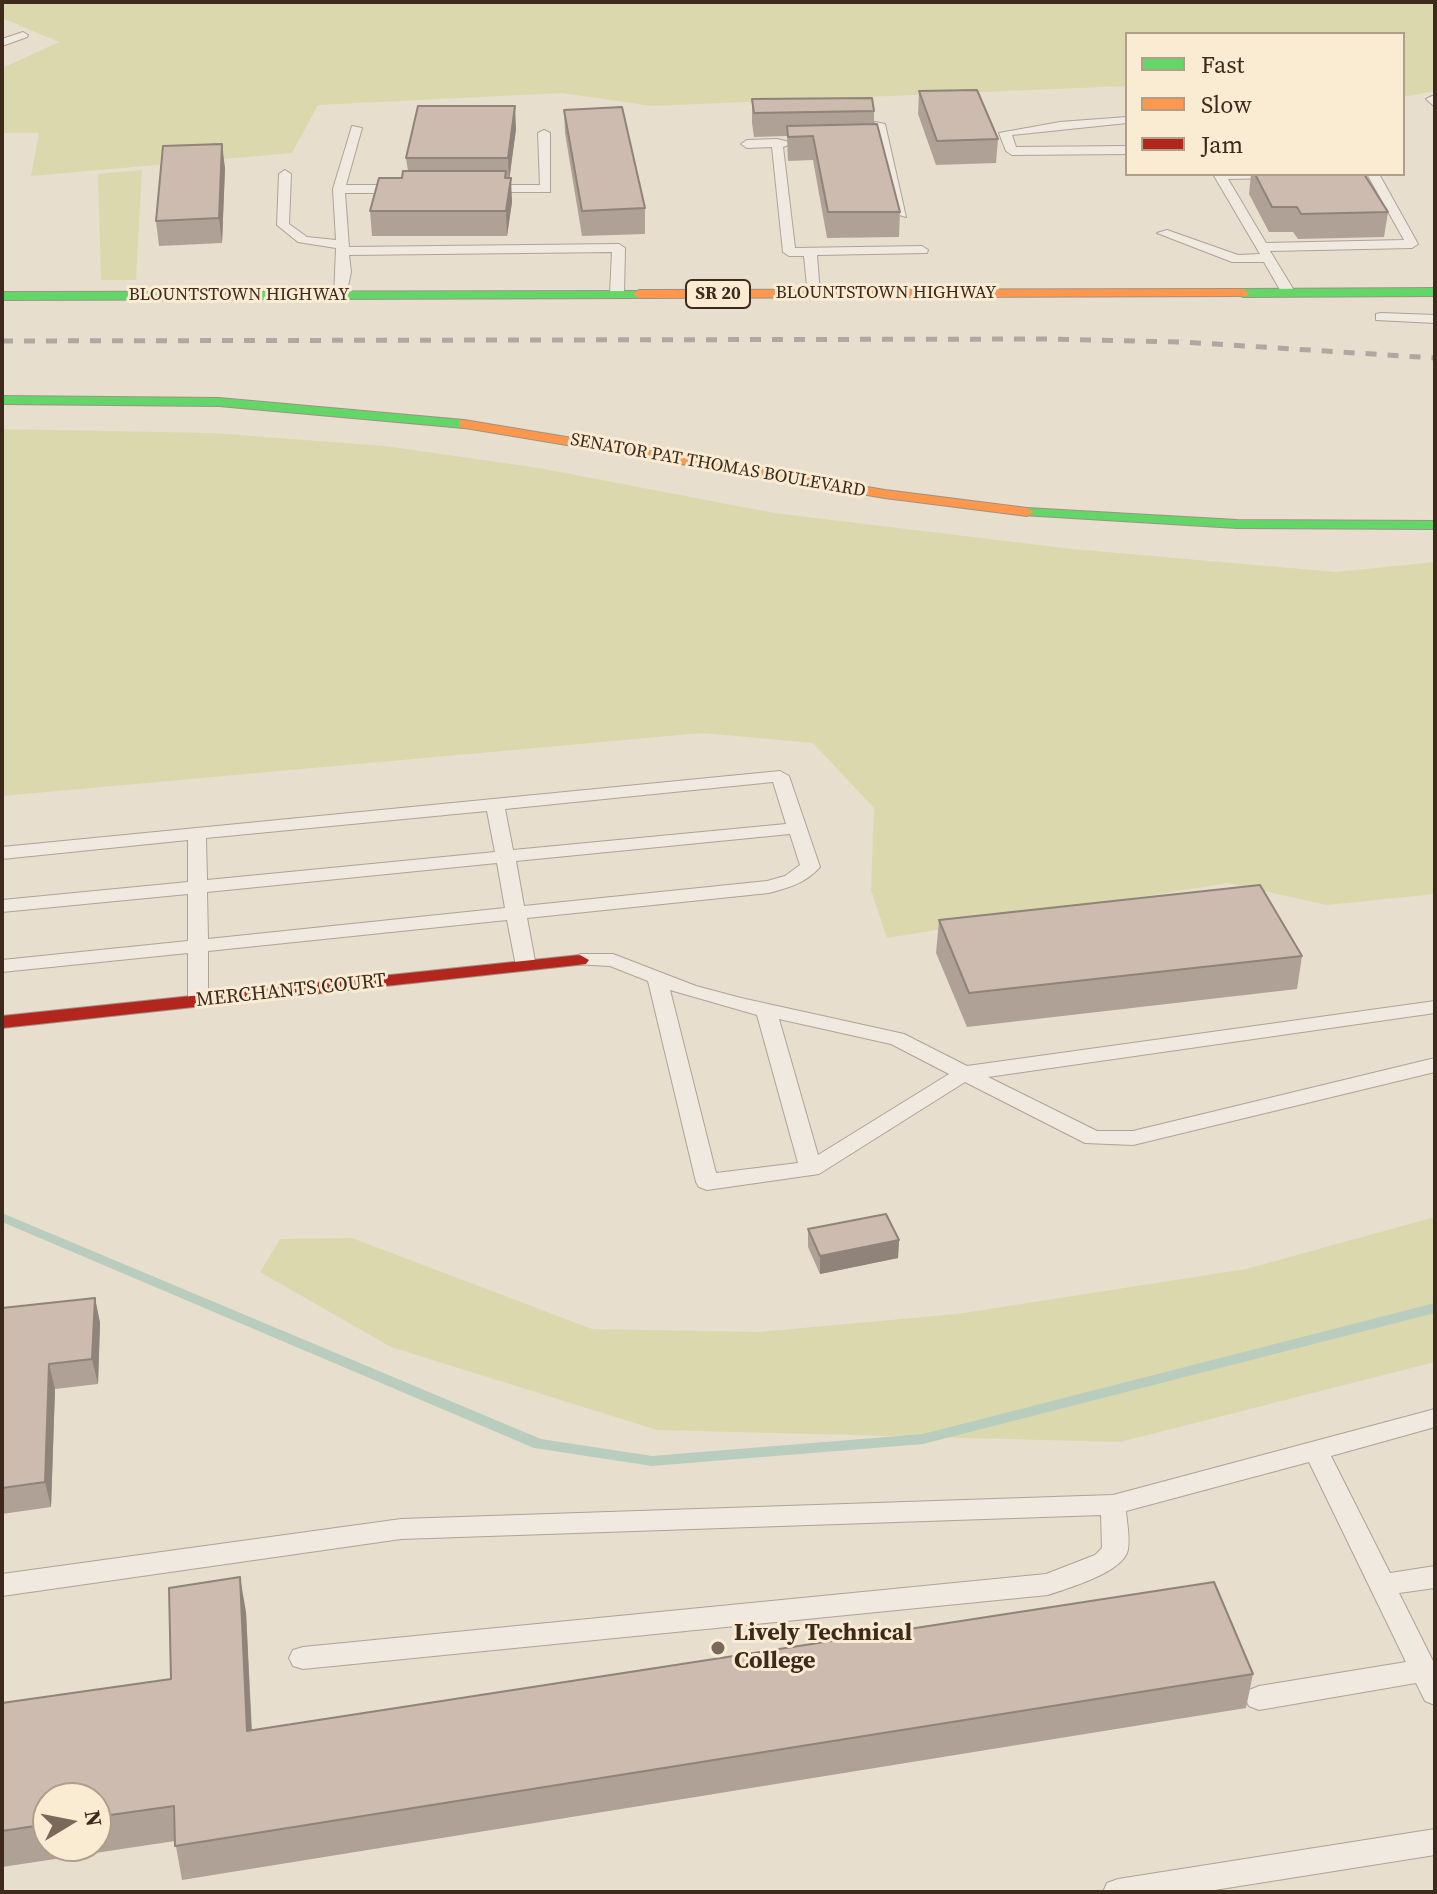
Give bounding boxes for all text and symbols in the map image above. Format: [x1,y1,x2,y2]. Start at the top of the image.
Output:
legend [1125,32,1405,176]
text: Fast [1201,48,1244,81]
text: Slow [1201,88,1252,121]
text: Jam [1201,128,1243,161]
road number: SR 20 [686,280,750,308]
street label: BLOUNTSTOWN HIGHWAY [776,282,996,304]
street label: BLOUNTSTOWN HIGHWAY [129,284,349,306]
street label: SENATOR PAT THOMAS BOULEVARD [569,429,867,503]
street label: MERCHANTS COURT [195,969,387,1013]
place label: Lively Technical College [734,1620,912,1676]
marker: Lively Technical College [709,1639,727,1657]
north arrow [32,1782,112,1862]
text: N [78,1808,110,1829]

